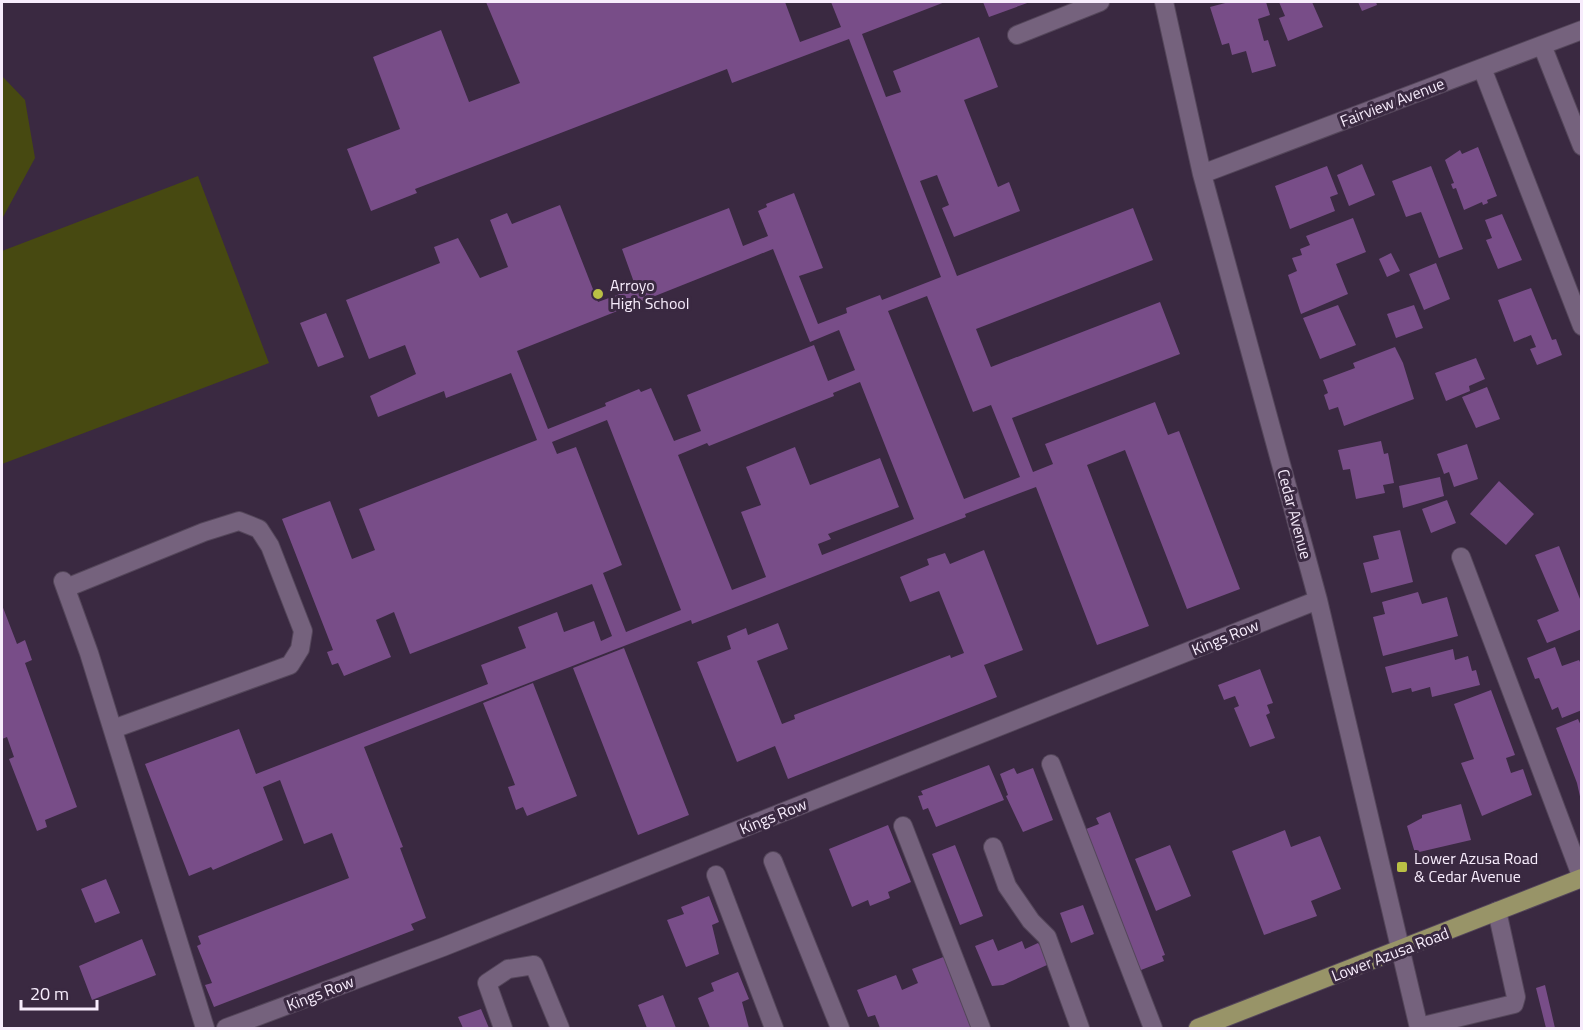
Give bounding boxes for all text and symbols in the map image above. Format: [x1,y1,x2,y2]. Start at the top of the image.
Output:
street label: Fairview Avenue [1336,71,1448,133]
place label: Arroyo High School [610,273,689,315]
marker: Arroyo High School [591,287,605,301]
street label: Cedar Avenue [1271,466,1319,562]
street label: Kings Row [1188,613,1262,661]
street label: Kings Row [736,792,810,840]
place label: Lower Azusa Road & Cedar Avenue [1414,846,1538,888]
marker: Lower Azusa Road & Cedar Avenue [1395,860,1409,874]
street label: Lower Azusa Road [1328,921,1452,987]
street label: Kings Row [283,969,357,1017]
scale bar [21,973,98,1011]
text: 20 m [30,980,69,1007]

